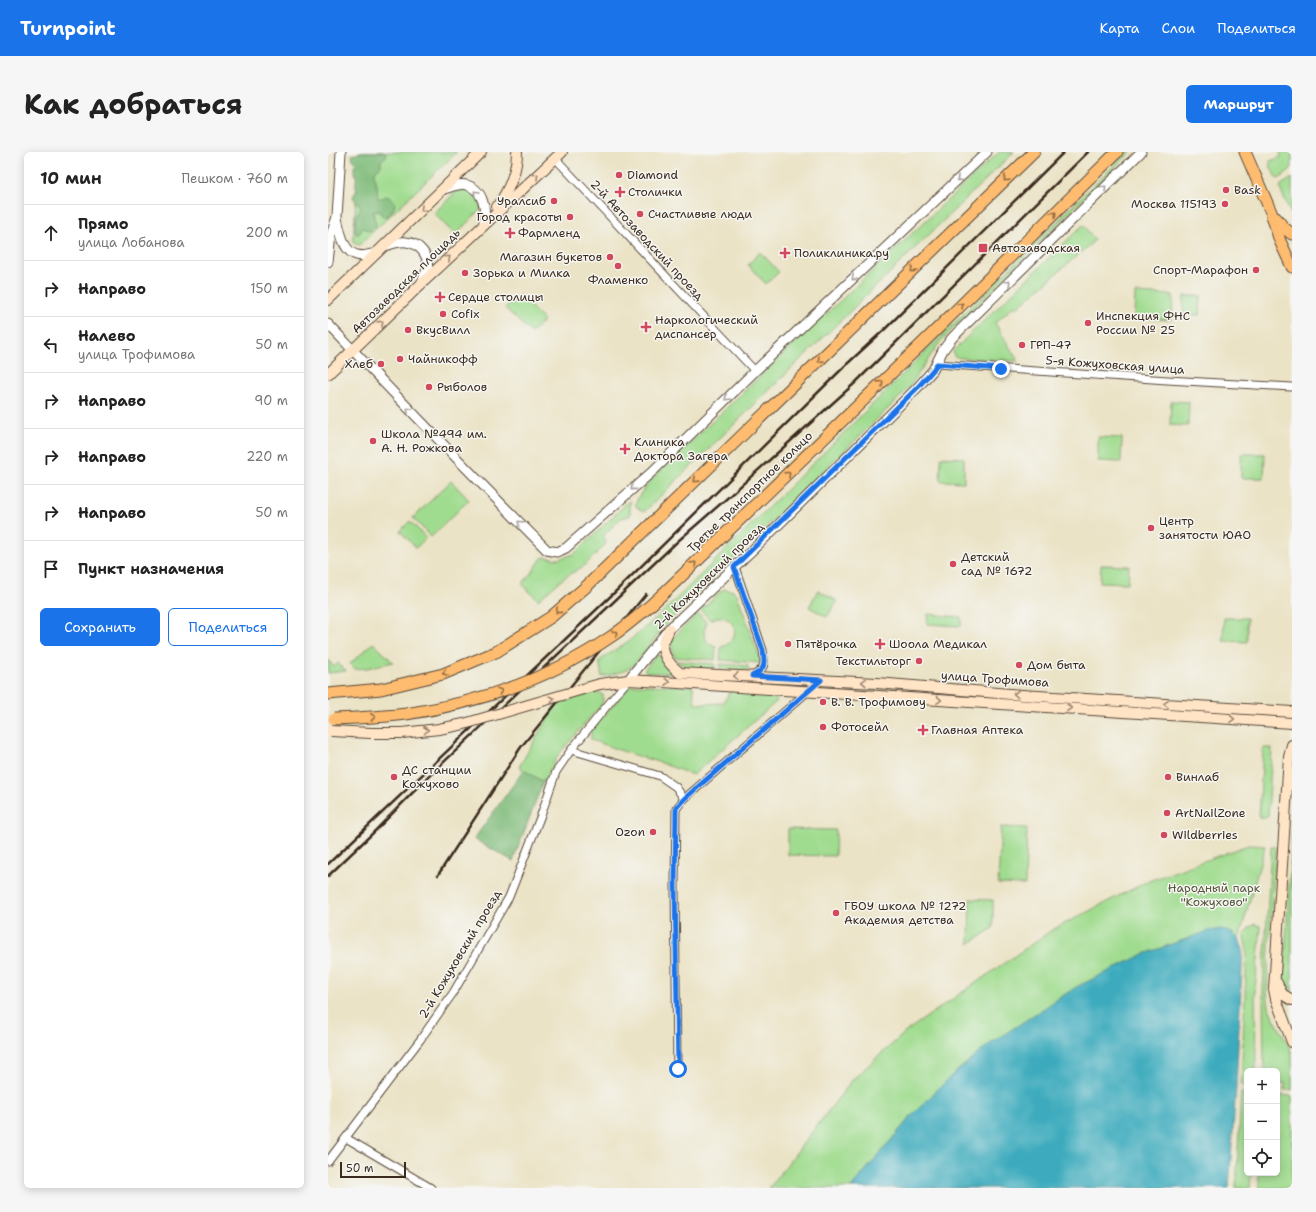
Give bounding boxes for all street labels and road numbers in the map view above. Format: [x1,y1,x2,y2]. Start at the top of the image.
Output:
street label: 2-й Автозаводский проезд [587,176,707,304]
street label: Автозаводская площадь [348,225,464,337]
street label: 5-я Кожуховская улица [1045,352,1186,378]
street label: Третье транспортное кольцо [684,428,816,556]
street label: 2-й Кожуховский проезд [650,519,768,633]
street label: улица Трофимова [941,667,1050,691]
street label: 2-й Кожуховский проезд [415,886,505,1021]

